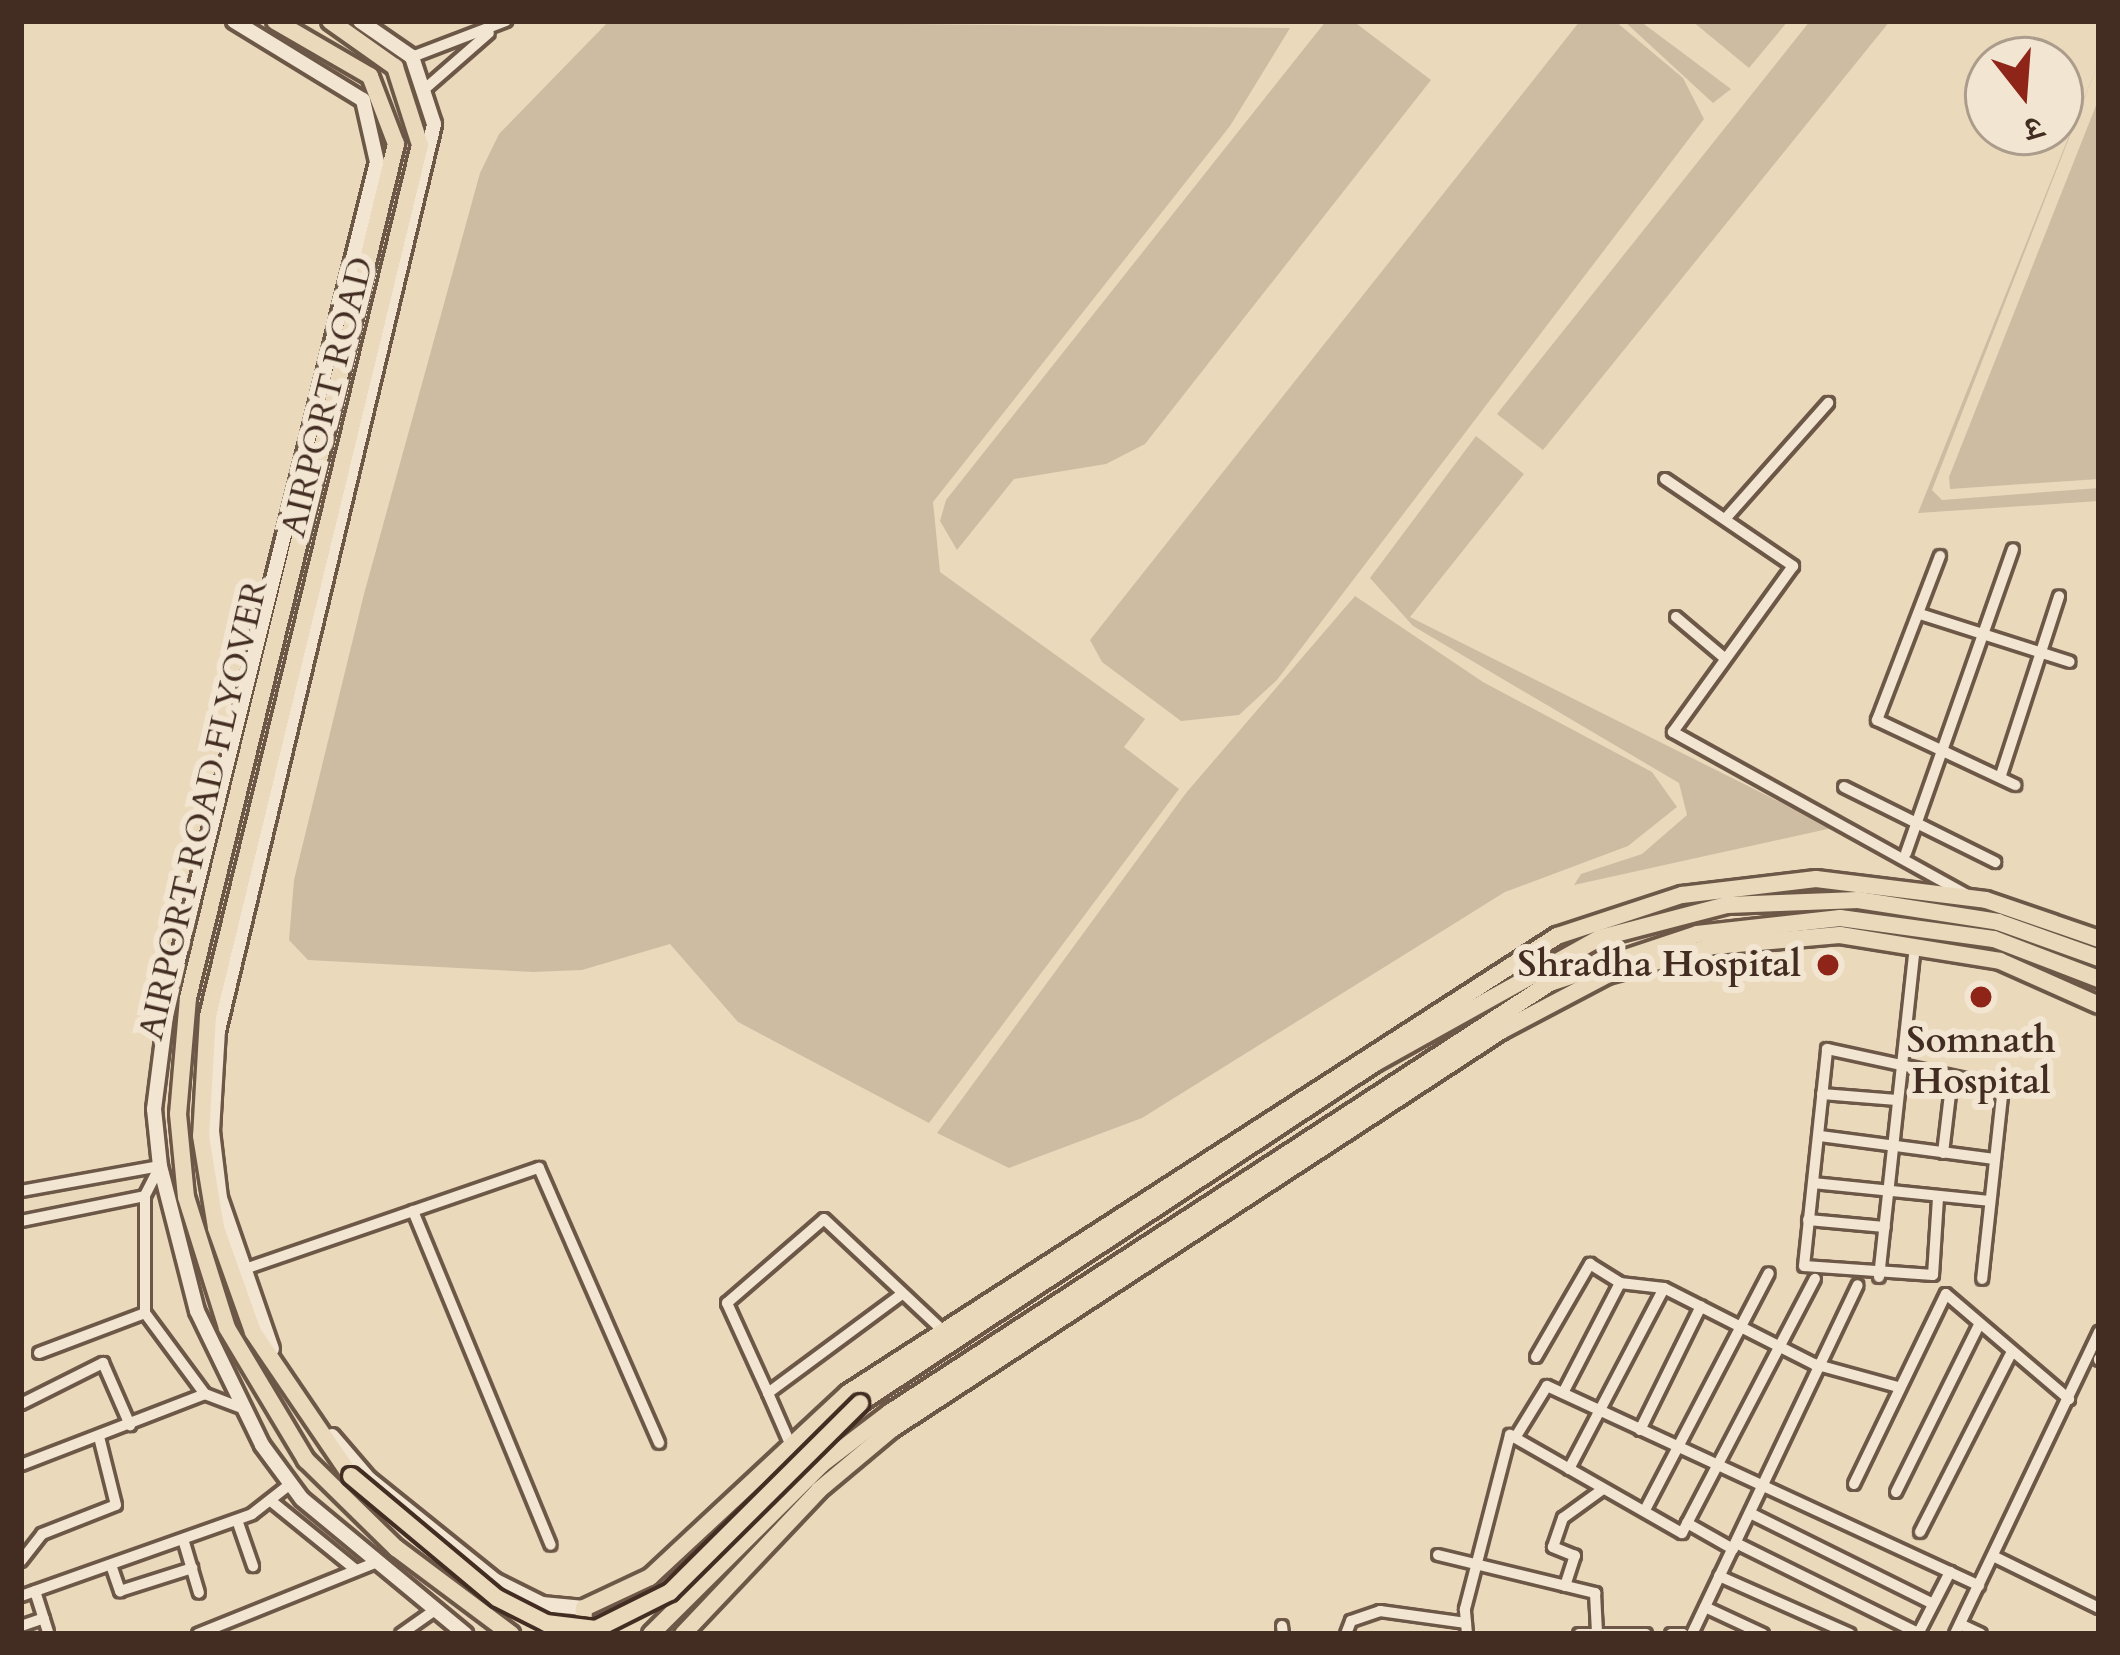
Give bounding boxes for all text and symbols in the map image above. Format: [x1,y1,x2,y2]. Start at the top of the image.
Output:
north arrow [1964,36,2084,156]
text: उ [2019,104,2048,152]
street label: AIRPORT ROAD [271,252,383,542]
street label: AIRPORT ROAD FLYOVER [129,576,277,1044]
place label: Shradha Hospital [1518,943,1801,987]
marker: Shradha Hospital [1812,949,1844,981]
marker: Somnath Hospital [1965,981,1997,1013]
place label: Somnath Hospital [1906,1018,2056,1103]

